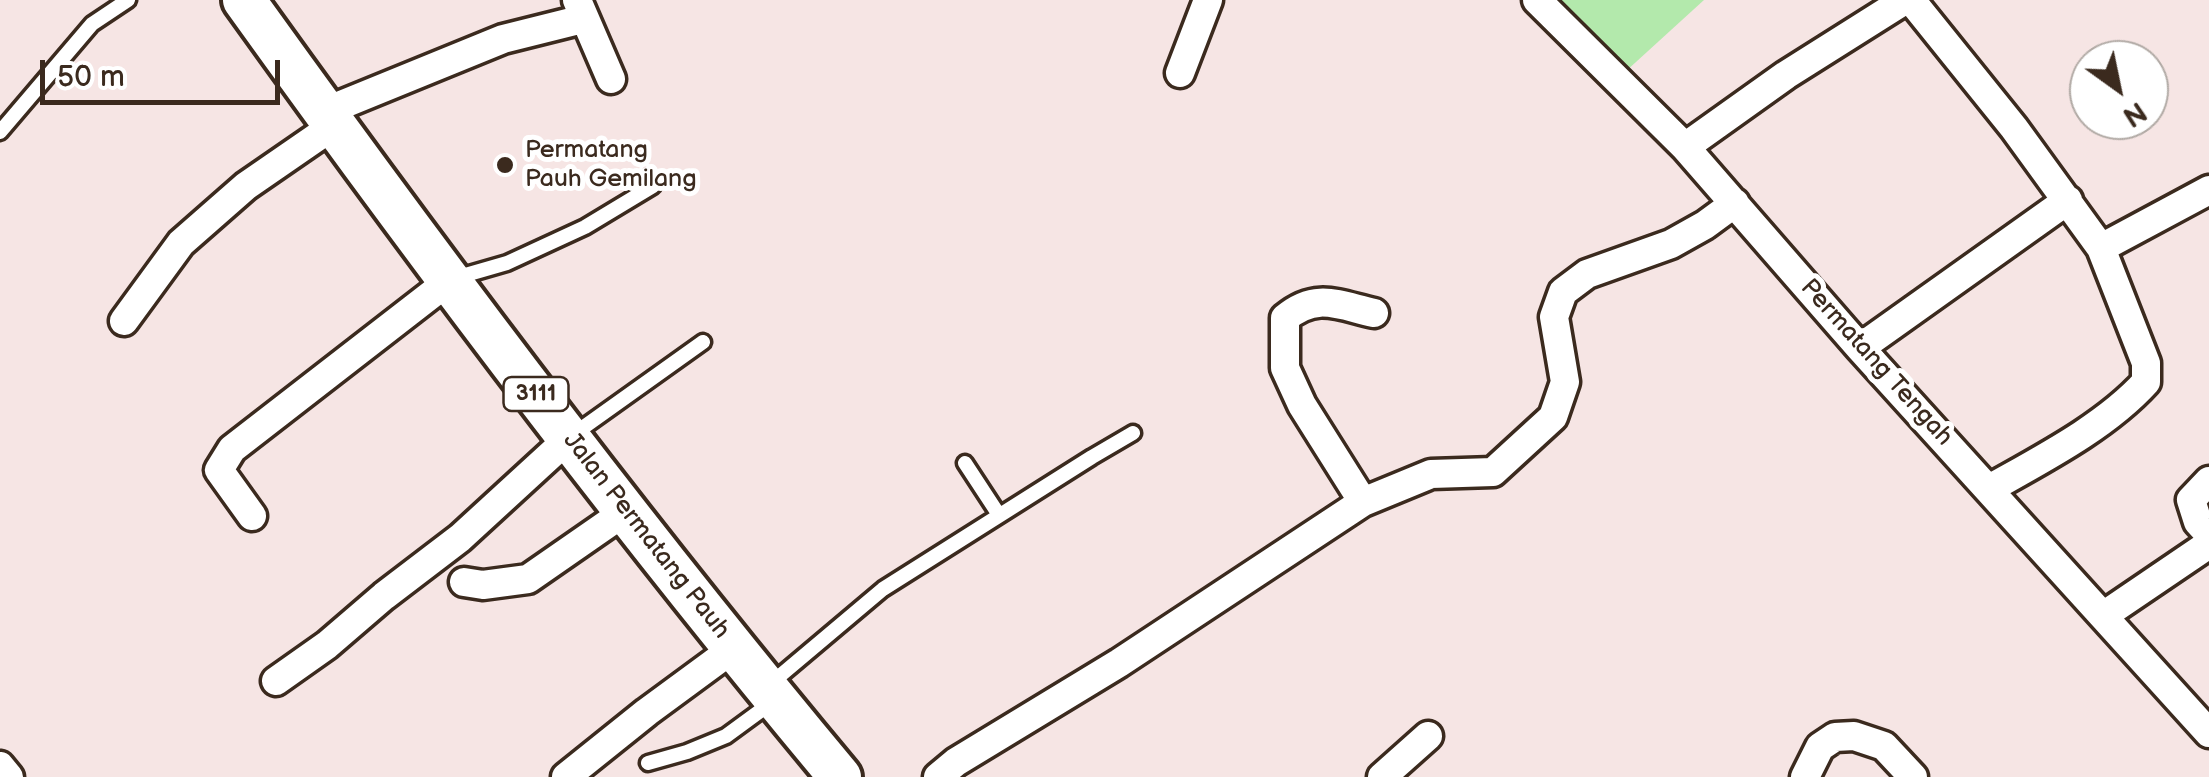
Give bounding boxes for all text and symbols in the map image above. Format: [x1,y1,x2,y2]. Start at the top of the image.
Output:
scale bar [45,40,285,102]
north arrow [2069,40,2169,140]
text: 50 m [57,59,125,95]
text: N [2117,94,2152,133]
place label: Permatang Pauh Gemilang [525,136,697,195]
marker: Permatang Pauh Gemilang [494,154,516,176]
street label: Permatang Tengah [1793,274,1959,452]
road number: 3111 [504,377,568,411]
street label: Jalan Permatang Pauh [556,427,736,645]

